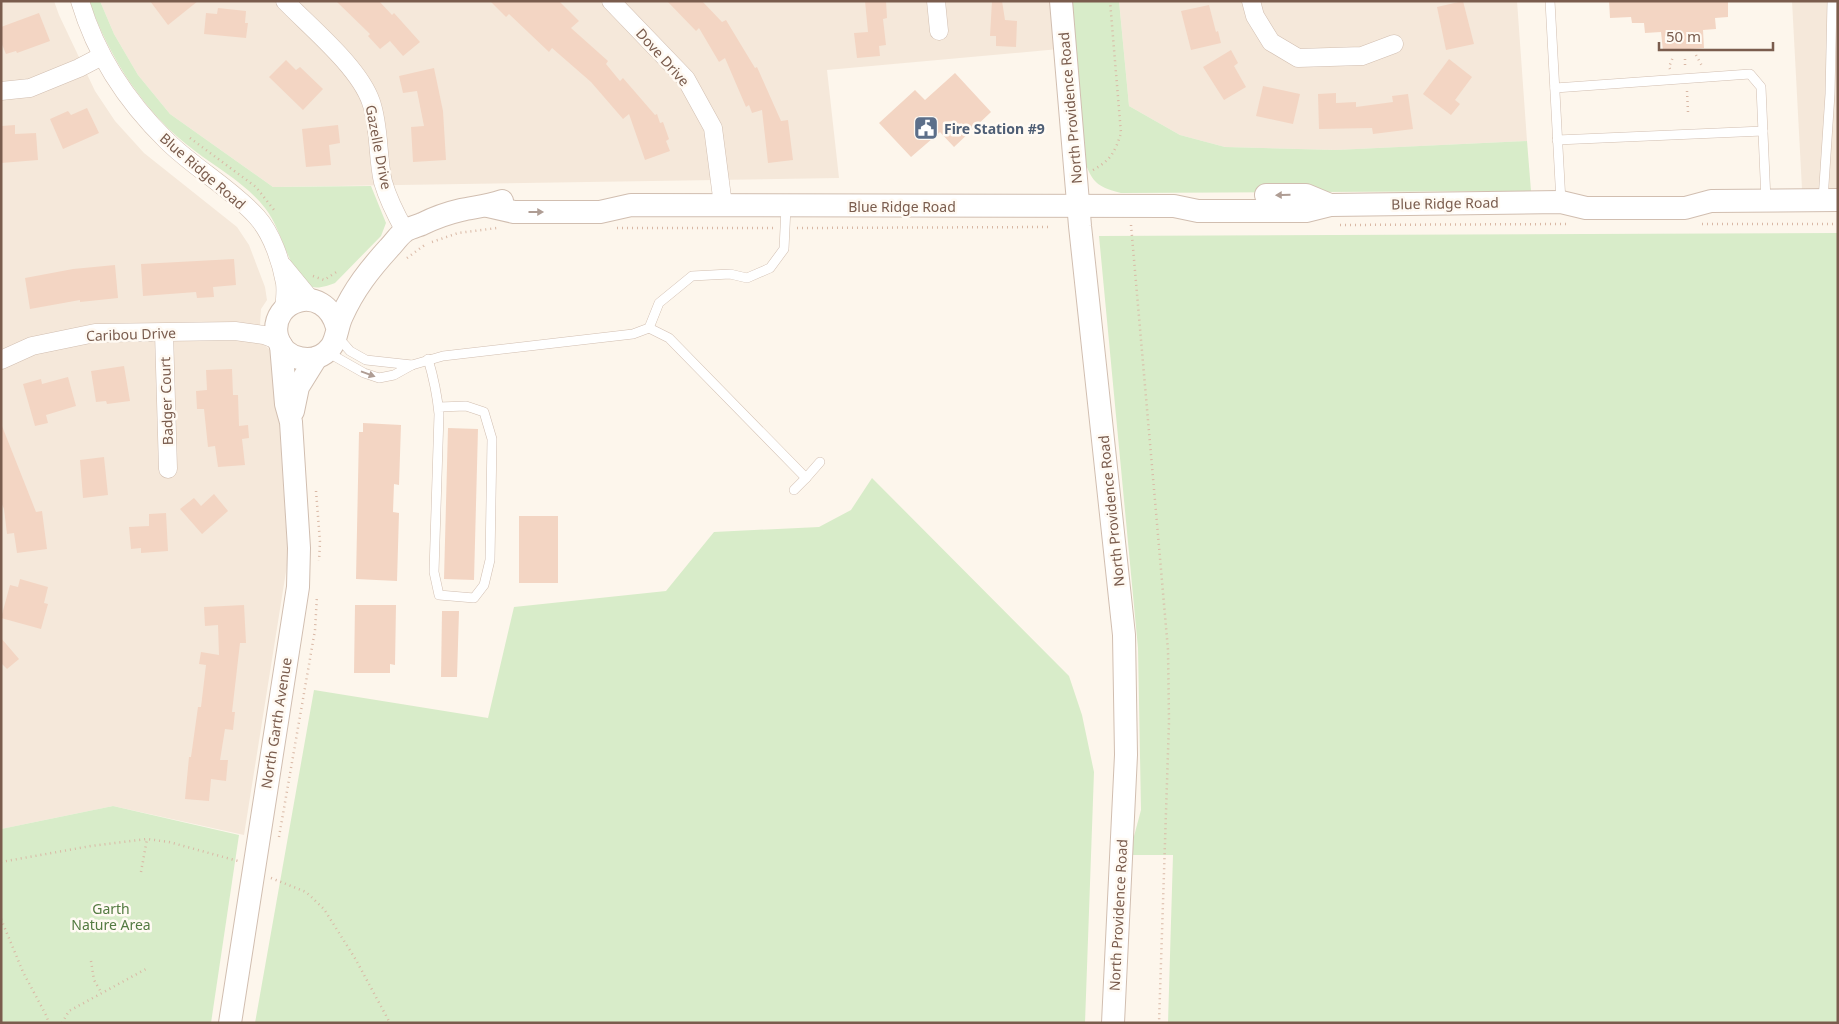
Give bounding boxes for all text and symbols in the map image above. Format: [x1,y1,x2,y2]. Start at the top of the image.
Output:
scale bar [1659,20,1773,52]
street label: Dove Drive [632,24,694,90]
text: 50 m [1666,26,1701,46]
street label: North Providence Road [1054,31,1086,185]
street label: Gazelle Drive [361,103,397,191]
public building icon: Fire Station #9 [913,115,939,141]
place label: Fire Station #9 [944,119,1045,138]
street label: Blue Ridge Road [156,129,250,213]
one-way arrow [1275,191,1291,199]
street label: Blue Ridge Road [1391,193,1499,213]
street label: Blue Ridge Road [848,197,956,216]
one-way arrow [528,208,544,216]
street label: Caribou Drive [86,323,176,345]
street label: Badger Court [155,357,177,445]
one-way arrow [361,370,376,378]
street label: North Providence Road [1094,434,1128,588]
street label: North Garth Avenue [256,656,296,790]
street label: North Providence Road [1105,839,1131,991]
park label: Garth Nature Area [71,899,151,934]

